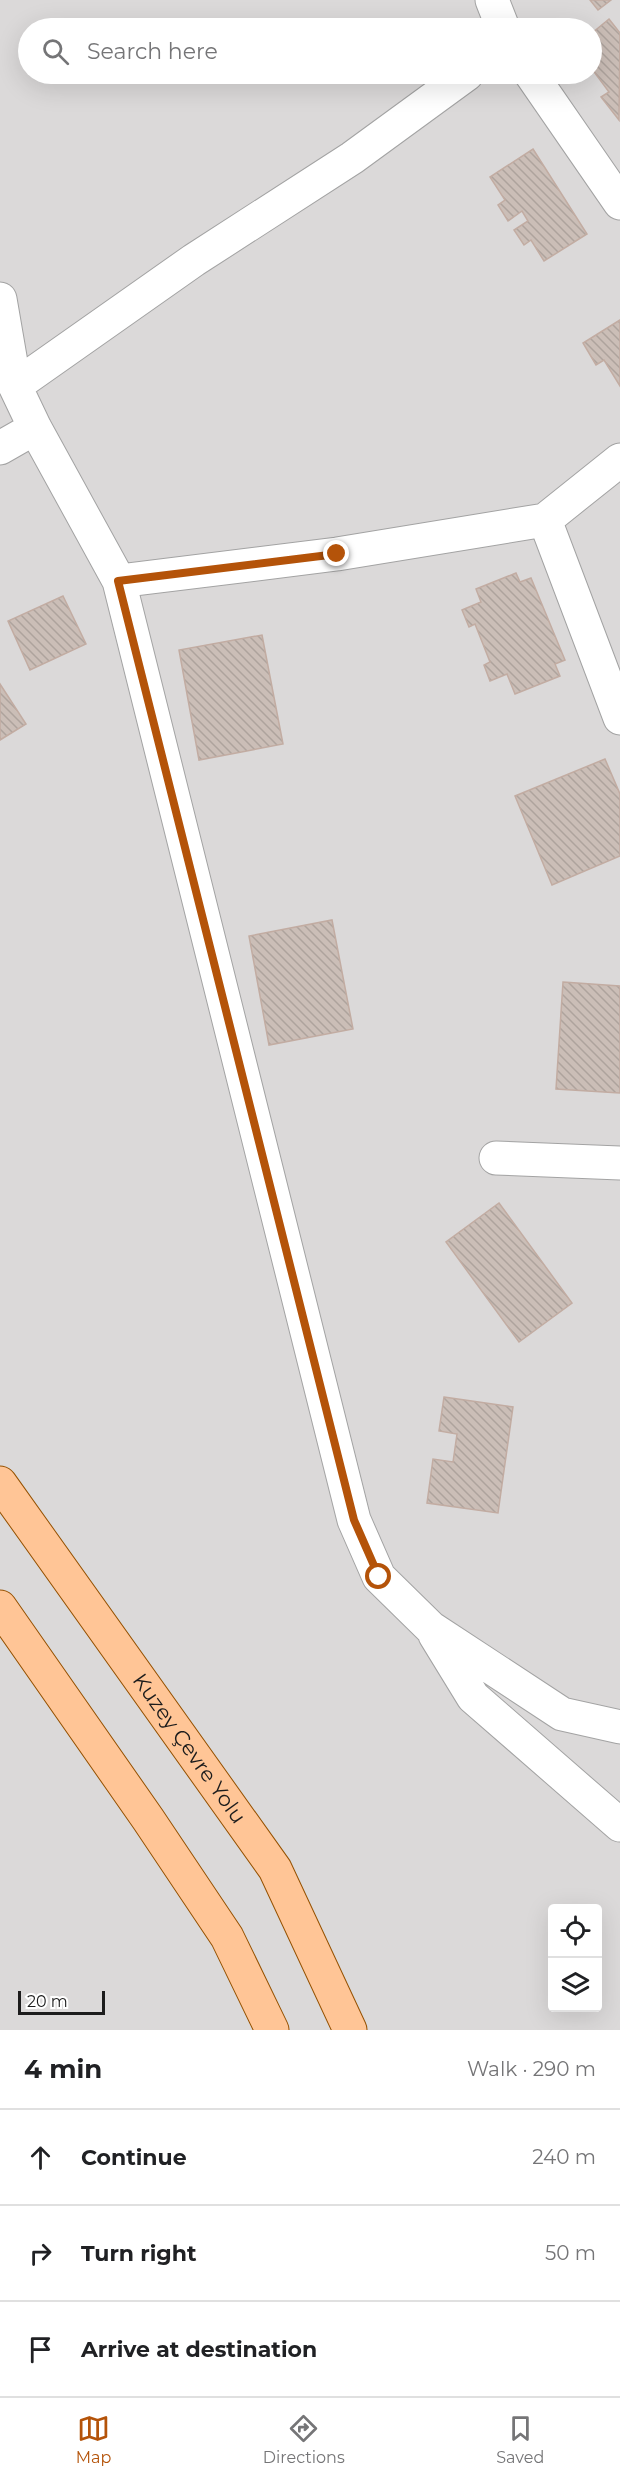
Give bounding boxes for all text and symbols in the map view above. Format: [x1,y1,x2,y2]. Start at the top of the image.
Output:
search box [18,18,602,84]
icon: search [39,35,72,68]
text: Search here [87,38,218,65]
route end [323,540,349,566]
route start [365,1563,391,1589]
street label: Kuzey Çevre Yolu [128,1668,251,1828]
map controls [548,1904,602,2012]
button: locate [548,1904,602,1958]
button: layers [548,1958,602,2012]
scale bar [18,1988,105,2016]
text: 20 m [27,1992,68,2011]
text: 4 min [24,2053,102,2085]
text: Walk · 290 m [467,2057,596,2081]
icon: ahead [24,2141,57,2174]
text: Continue [81,2144,187,2171]
text: 240 m [532,2145,596,2169]
icon: right [24,2237,57,2270]
text: Turn right [81,2240,196,2267]
text: 50 m [545,2241,596,2265]
icon: arrive [24,2333,57,2366]
text: Arrive at destination [81,2336,317,2363]
tab: Map [76,2412,111,2467]
tab: Directions [263,2412,345,2467]
tab: Saved [496,2412,544,2467]

